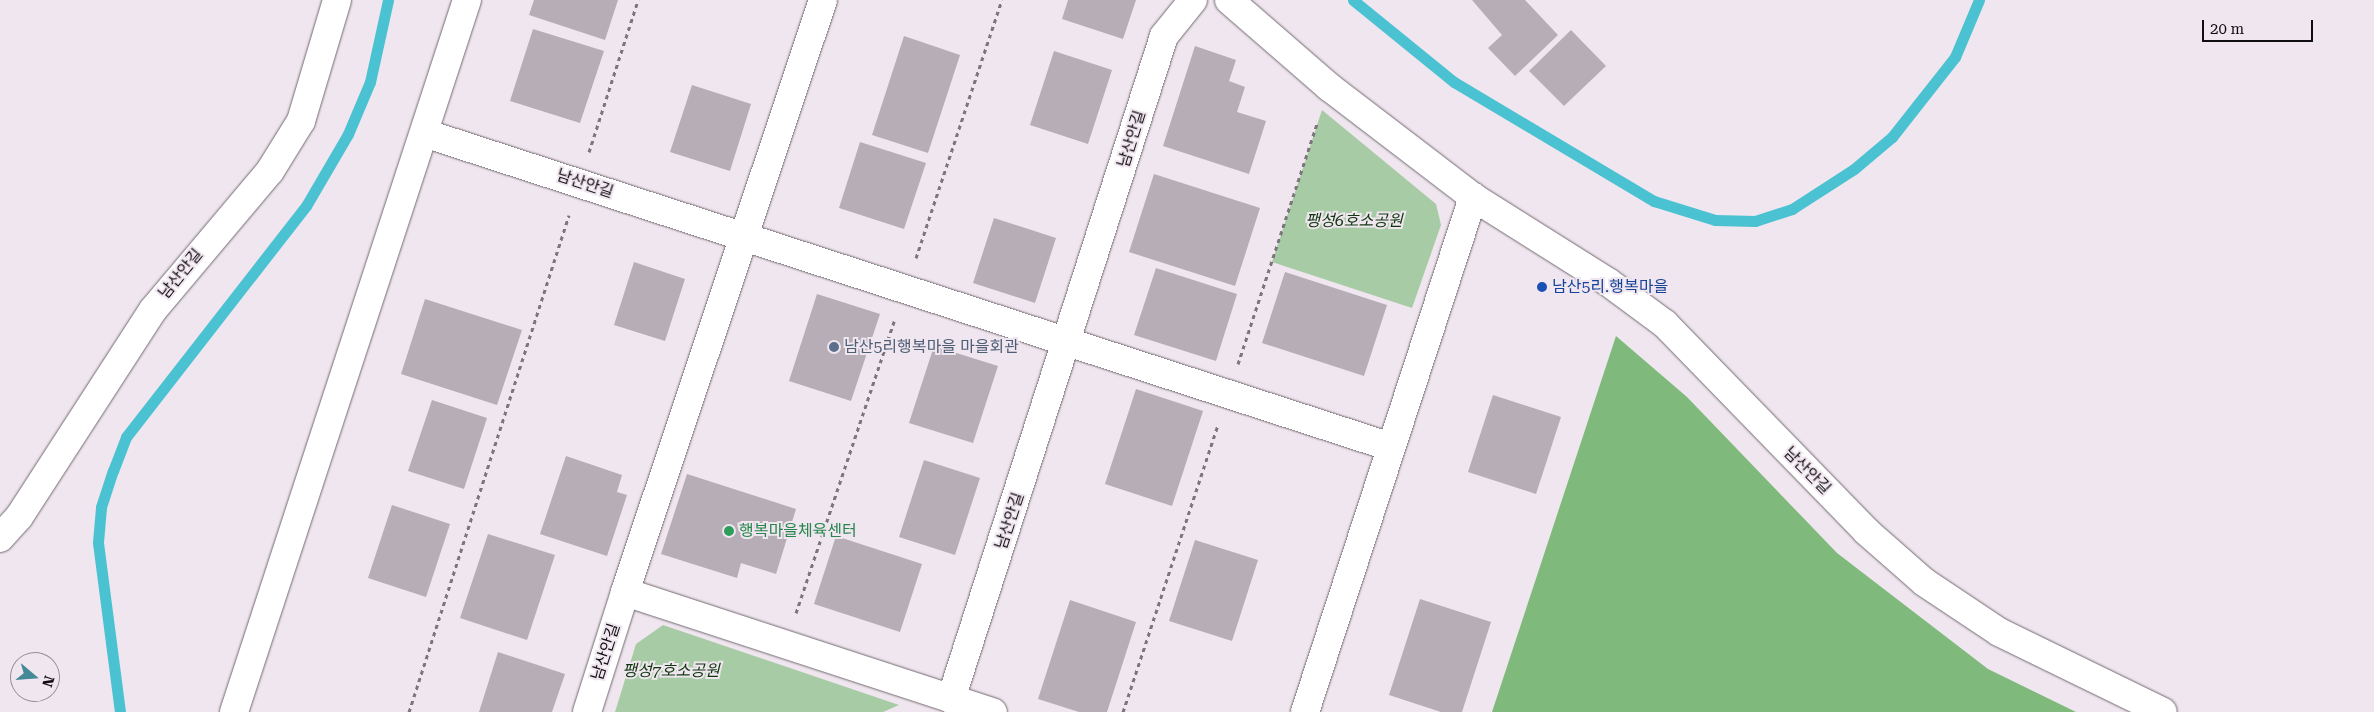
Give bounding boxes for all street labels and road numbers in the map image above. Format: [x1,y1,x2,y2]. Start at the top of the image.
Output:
street label: 남산안길 [1114,108,1150,170]
street label: 남산안길 [554,166,616,202]
street label: 남산안길 [155,245,207,303]
street label: 남산안길 [1779,443,1835,499]
street label: 남산안길 [992,490,1028,552]
street label: 남산안길 [588,621,624,683]

